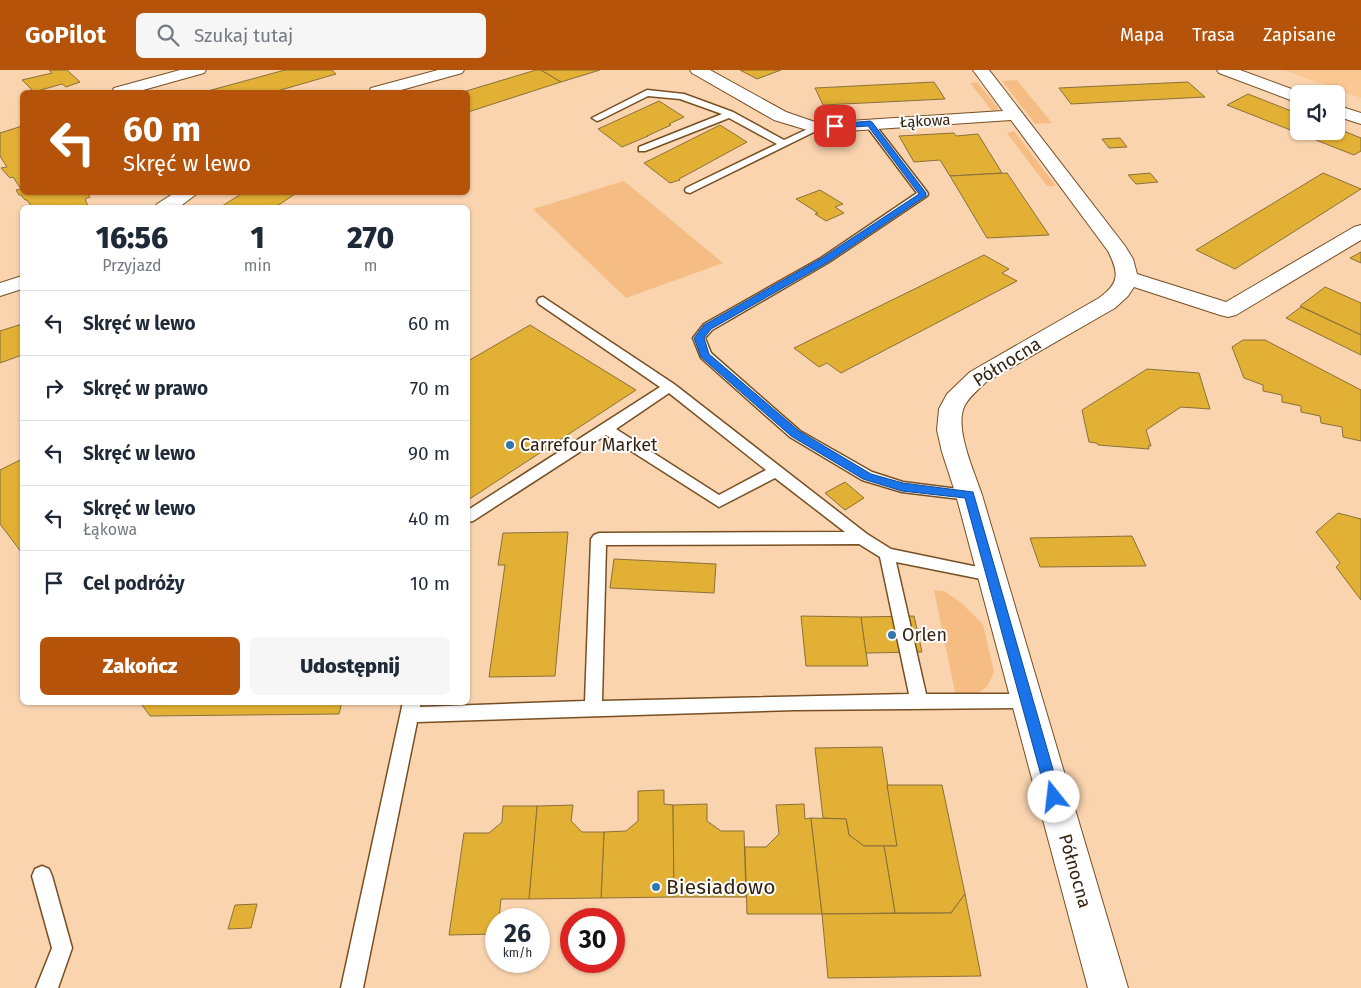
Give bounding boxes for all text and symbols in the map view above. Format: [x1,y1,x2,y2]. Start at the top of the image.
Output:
search box [136,13,486,58]
text: GoPilot [25,21,106,49]
icon: search [154,21,182,49]
text: Szukaj tutaj [194,24,293,47]
text: Mapa [1120,24,1164,46]
text: Trasa [1192,24,1235,46]
text: Zapisane [1263,24,1336,46]
map controls [1290,85,1345,140]
button: sound [1290,85,1345,140]
pin [814,105,856,147]
text: 60 m [123,108,201,150]
icon: left [40,110,105,175]
street label: Łąkowa [899,111,951,131]
icon: arrive [821,112,849,140]
text: Skręć w lewo [123,150,251,177]
text: 16:56 [96,220,168,256]
text: 1 [251,220,265,256]
text: 270 [347,220,394,256]
text: Przyjazd [102,256,162,275]
text: min [244,256,271,275]
text: m [364,256,378,275]
icon: left [40,309,68,337]
text: Skręć w lewo [83,312,196,335]
text: 60 m [408,312,450,335]
street label: Północna [969,333,1045,391]
icon: right [40,374,68,402]
text: Skręć w prawo [83,377,208,400]
text: 70 m [410,377,450,400]
place label: Carrefour Market [520,434,658,456]
icon: left [40,439,68,467]
marker: Carrefour Market [504,439,516,451]
text: Skręć w lewo [83,442,196,465]
text: 90 m [408,442,450,465]
text: Skręć w lewo [83,497,196,520]
icon: left [40,504,68,532]
text: 40 m [408,507,450,530]
text: Łąkowa [83,520,137,539]
icon: arrive [40,569,68,597]
text: Cel podróży [83,572,185,595]
text: 10 m [410,572,450,595]
place label: Orlen [902,624,947,646]
marker: Orlen [886,629,898,641]
button: Zakończ [40,637,240,695]
button: Udostępnij [250,637,450,695]
position arrow [1027,770,1079,822]
street label: Północna [1054,831,1096,911]
place label: Biesiadowo [666,874,775,900]
marker: Biesiadowo [650,881,662,893]
speed limit sign: 30 [560,908,625,973]
text: 26 [504,919,531,949]
text: km/h [503,946,532,960]

